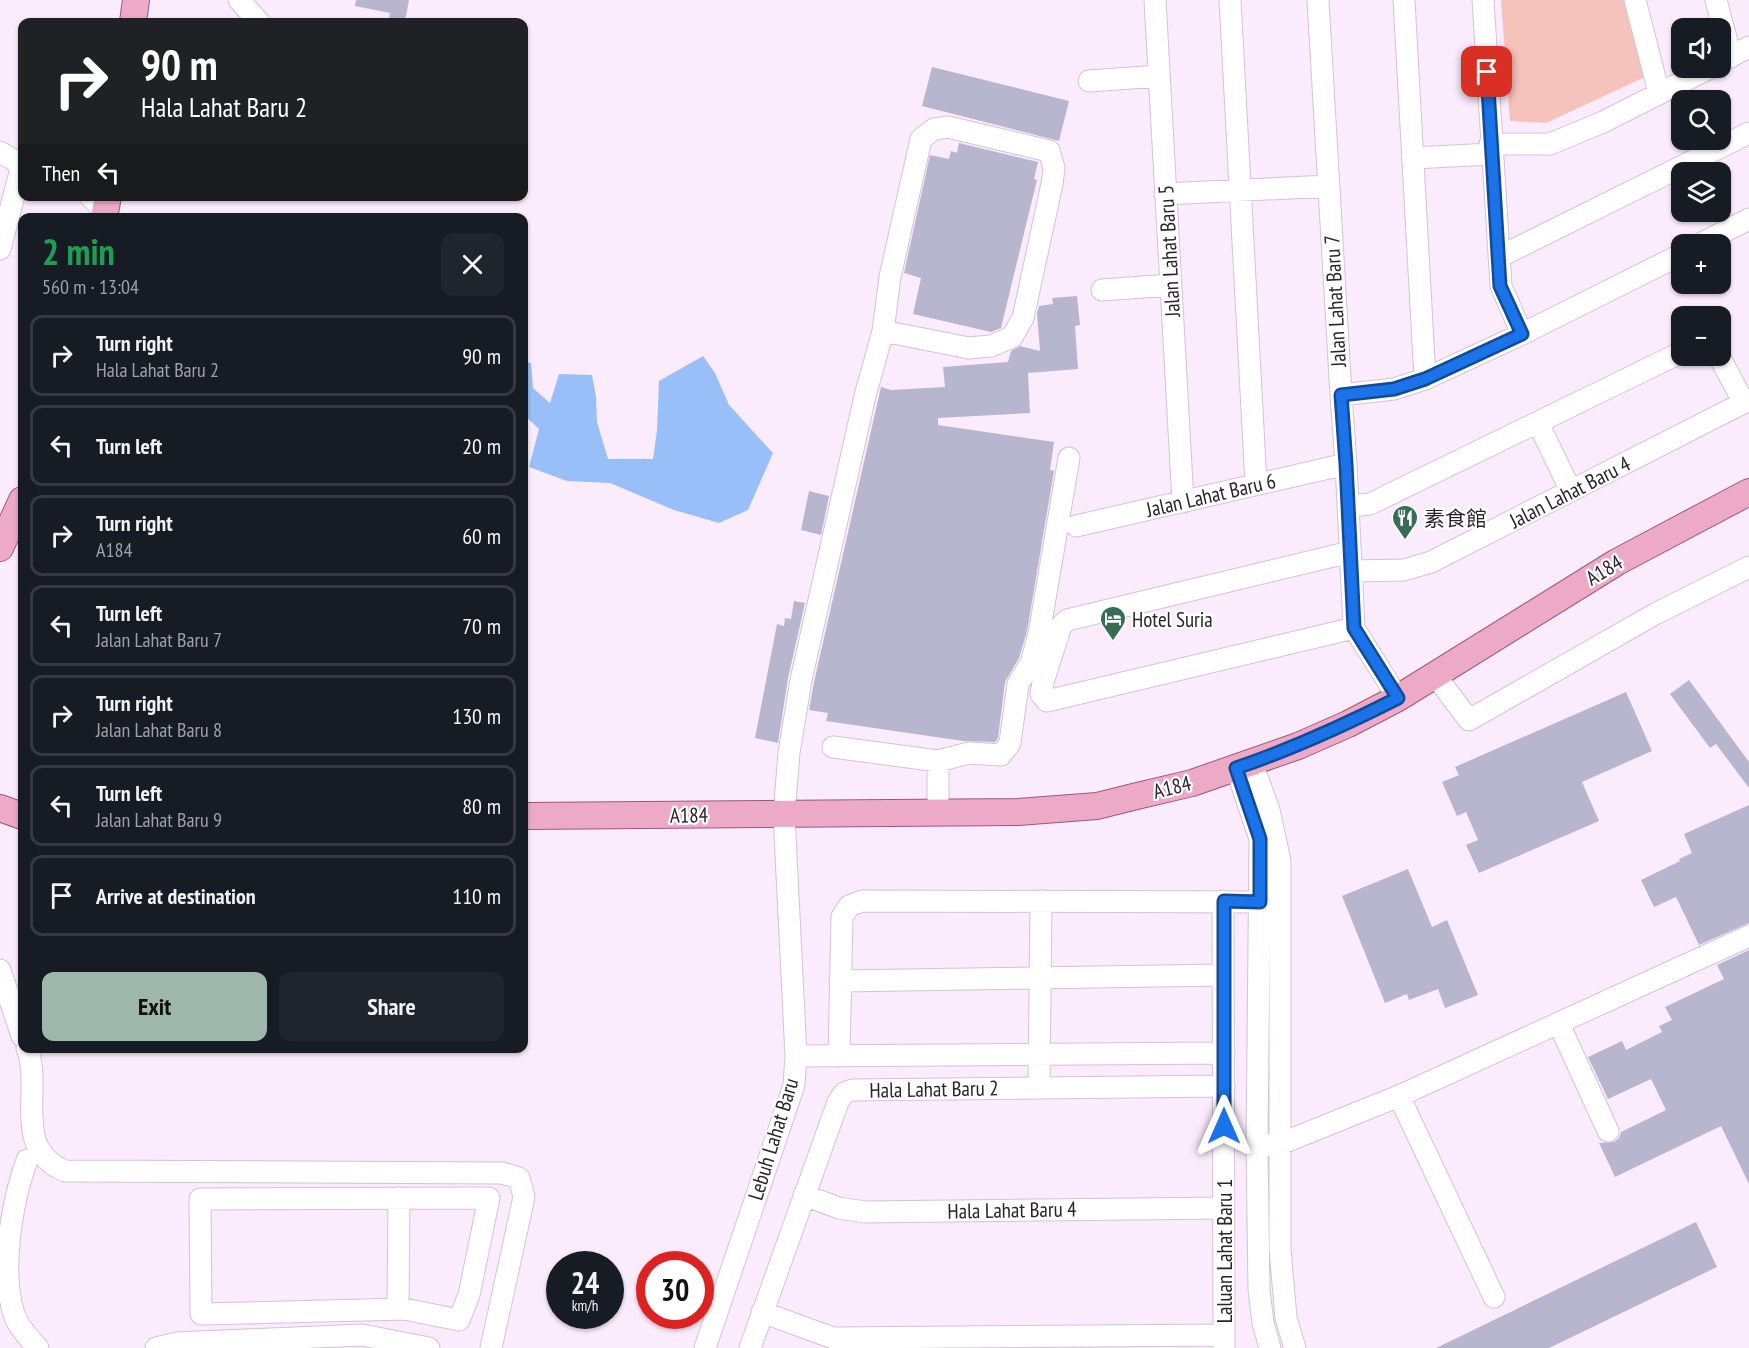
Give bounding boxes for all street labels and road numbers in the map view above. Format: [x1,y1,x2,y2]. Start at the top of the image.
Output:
street label: Jalan Lahat Baru 5 [1152,184,1186,319]
street label: Jalan Lahat Baru 7 [1318,234,1352,369]
street label: Jalan Lahat Baru 4 [1504,450,1635,534]
street label: Jalan Lahat Baru 6 [1143,467,1278,523]
street label: A184 [1581,548,1628,591]
street label: A184 [1150,769,1194,805]
street label: A184 [670,801,709,829]
street label: Hala Lahat Baru 2 [869,1074,999,1104]
street label: Lebuh Lahat Baru [742,1075,804,1203]
street label: Laluan Lahat Baru 1 [1211,1179,1238,1323]
street label: Hala Lahat Baru 4 [947,1195,1077,1225]

